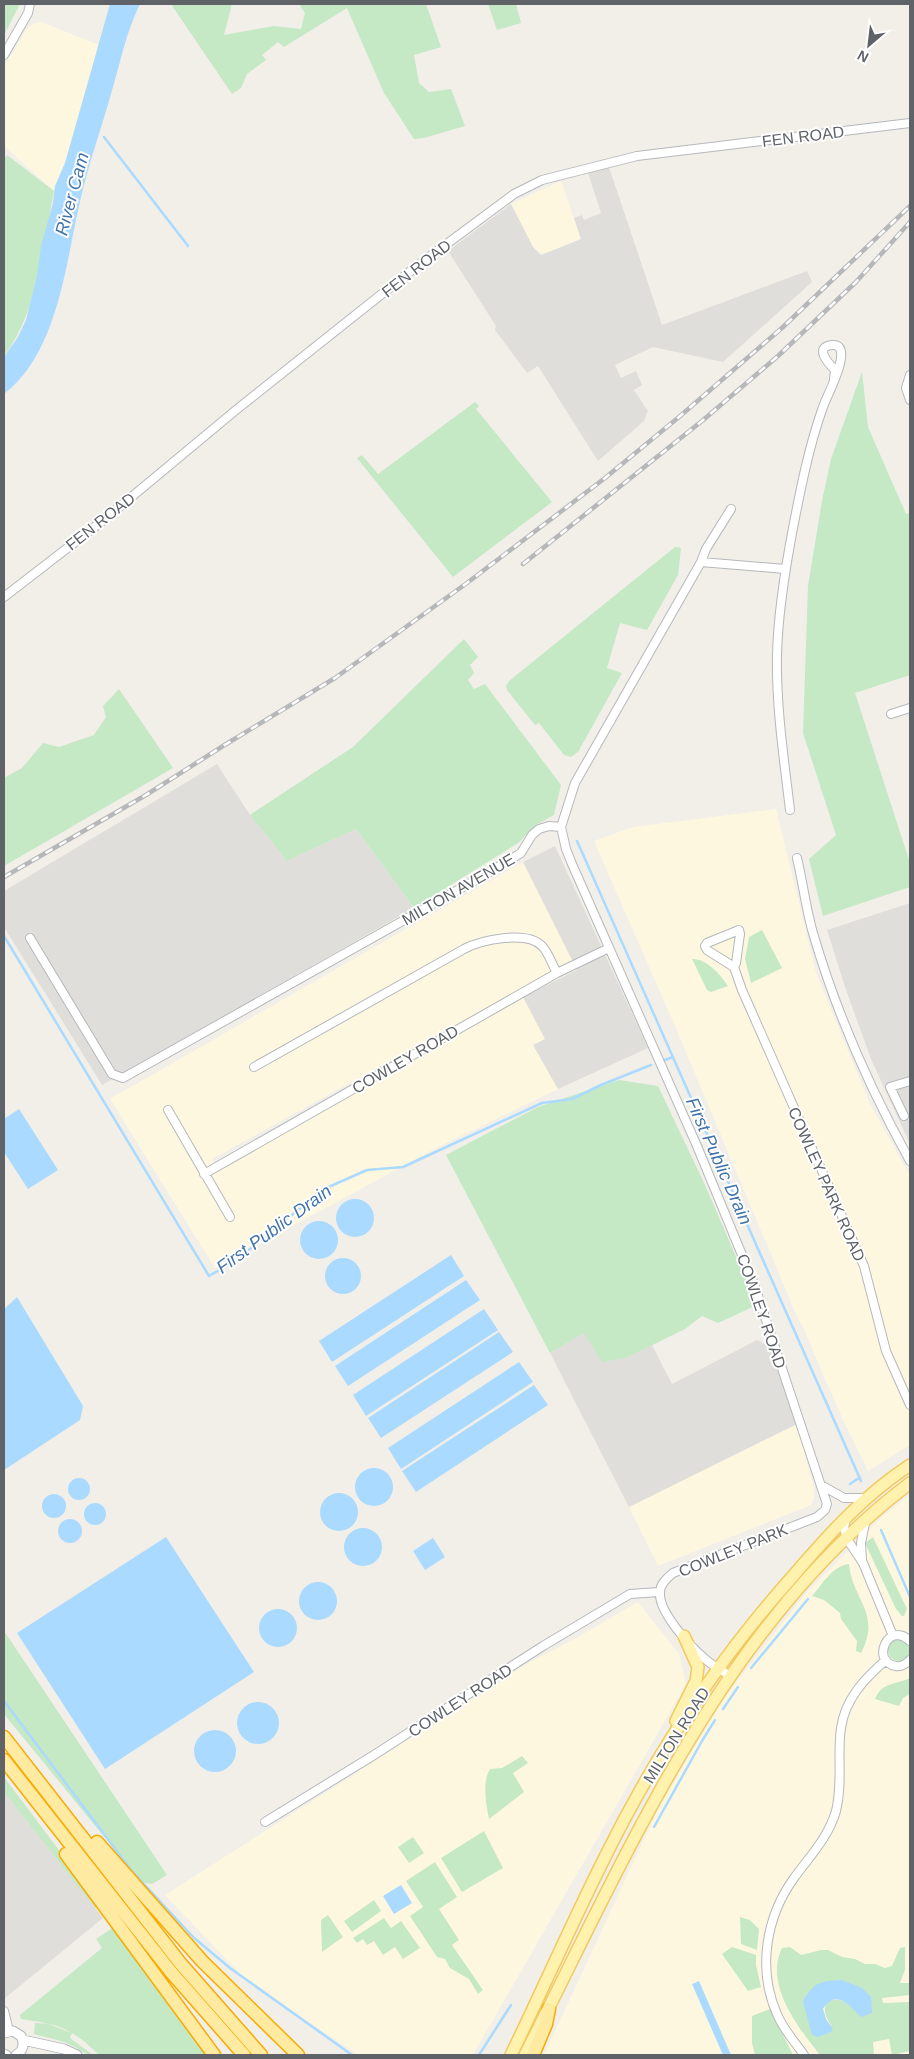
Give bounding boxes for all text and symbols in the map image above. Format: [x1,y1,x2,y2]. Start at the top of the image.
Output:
north arrow [844,20,894,70]
text: N [855,47,871,66]
street label: FEN ROAD [761,123,845,150]
water label: River Cam [51,150,93,238]
street label: FEN ROAD [379,236,454,301]
street label: FEN ROAD [63,489,138,554]
street label: MILTON AVENUE [399,850,518,929]
street label: COWLEY ROAD [349,1022,461,1097]
water label: First Public Drain [682,1094,756,1228]
street label: COWLEY PARK ROAD [785,1105,868,1264]
water label: First Public Drain [213,1181,335,1277]
street label: COWLEY ROAD [734,1252,789,1371]
street label: COWLEY PARK [676,1521,790,1580]
street label: COWLEY ROAD [405,1661,515,1740]
street label: MILTON ROAD [640,1684,713,1786]

